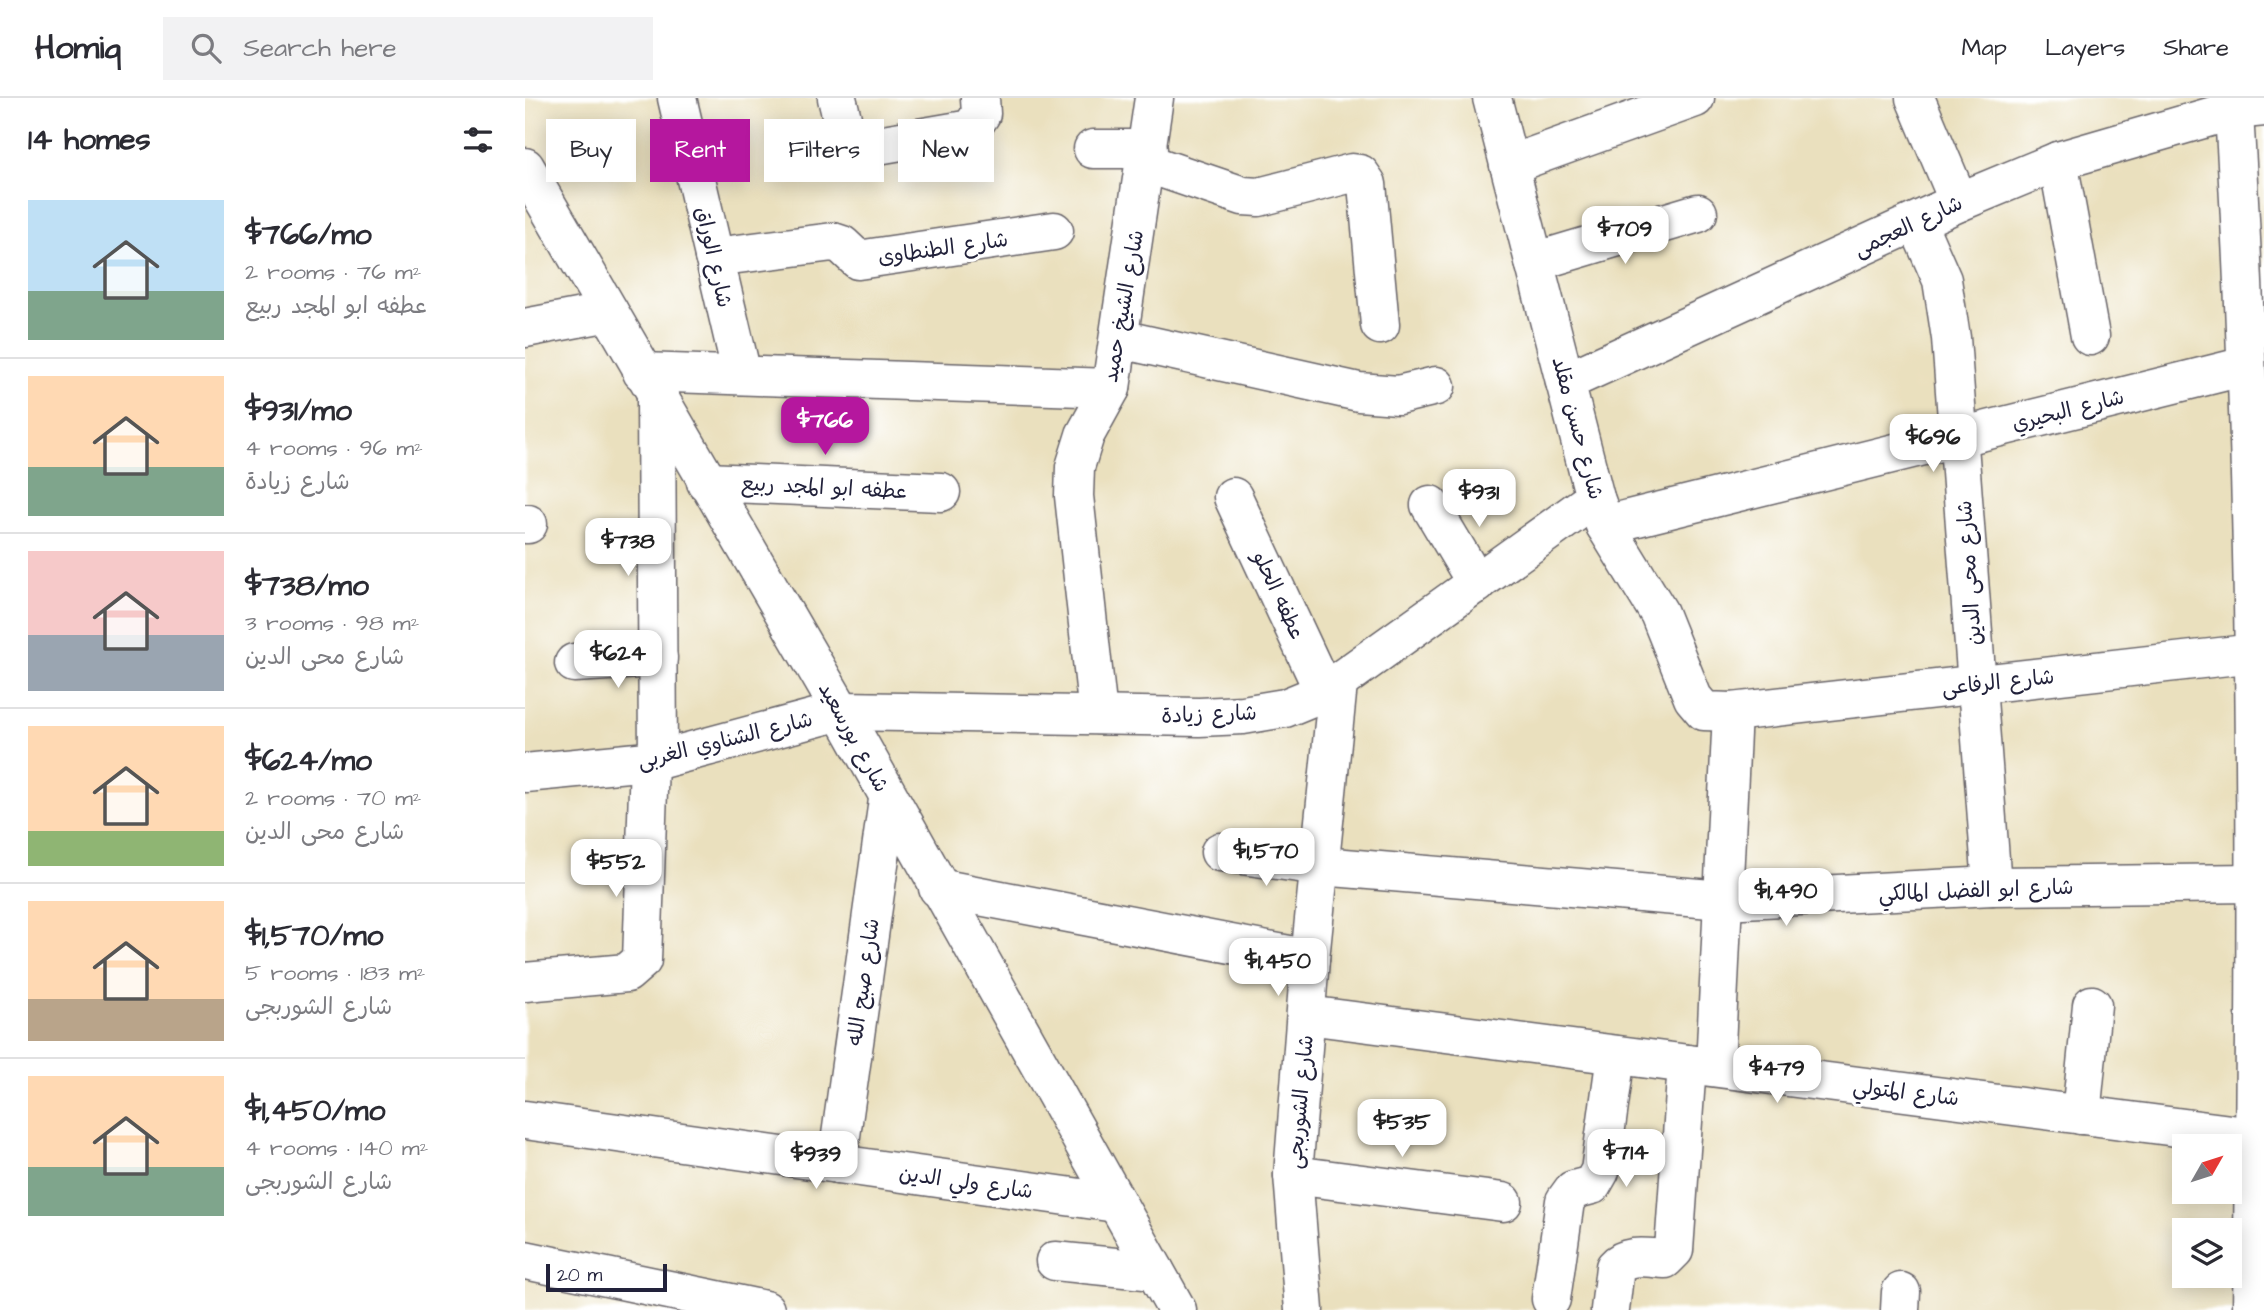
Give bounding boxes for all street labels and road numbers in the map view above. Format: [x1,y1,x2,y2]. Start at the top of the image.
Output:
street label: شارع العجمى [1849,189,1967,264]
street label: شارع الوراق [688,204,739,310]
street label: شارع الطنطاوى [876,225,1010,272]
street label: شارع الشيخ حميد [1096,228,1151,385]
street label: شارع حسن مقلد [1545,354,1610,503]
street label: شارع البحيري [2009,383,2127,438]
street label: عطفه ابو المجد ربيع [740,469,908,506]
street label: شارع محى الدين [1950,499,1989,646]
street label: عطفه الحلو [1245,545,1312,644]
street label: شارع الرفاعى [1940,662,2056,703]
street label: شارع بورسعيد [811,677,896,798]
street label: شارع زيادة [1161,698,1257,731]
street label: شارع الشناوي الغربى [635,705,816,776]
street label: شارع ابو الفضل المالكي [1878,873,2074,912]
street label: شارع صبح الله [840,917,887,1048]
street label: شارع الشوربجى [1280,1034,1321,1170]
street label: شارع المتولي [1851,1072,1961,1117]
street label: شارع ولي الدين [897,1159,1035,1210]

